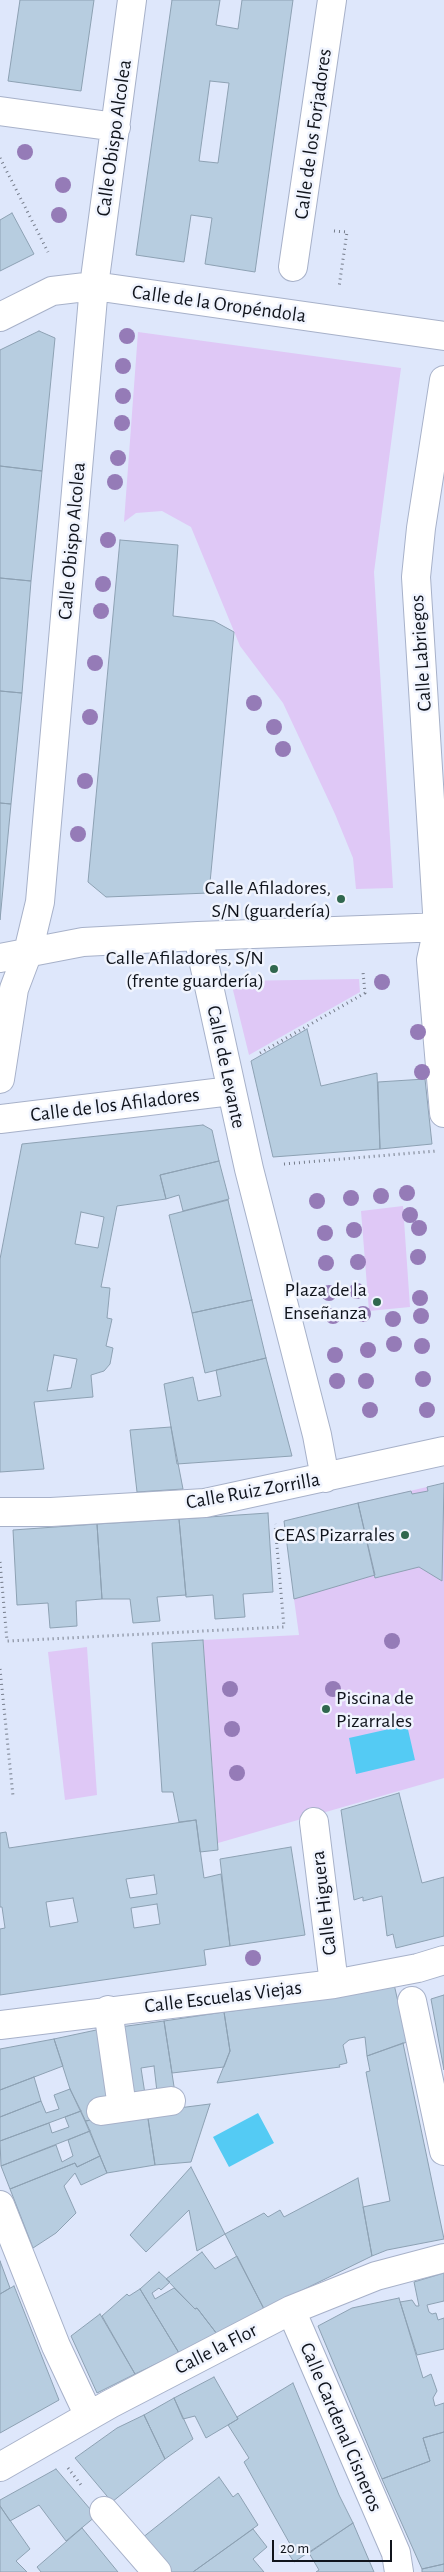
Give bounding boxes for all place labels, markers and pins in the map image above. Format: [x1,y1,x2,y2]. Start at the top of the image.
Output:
place label: Calle Afiladores, S/N (guardería) [205,876,331,923]
marker: Calle Afiladores, S/N (guardería) [335,893,347,905]
place label: Calle Afiladores, S/N (frente guardería) [106,946,264,993]
marker: Calle Afiladores, S/N (frente guardería) [268,963,280,975]
place label: Plaza de la Enseñanza [283,1278,367,1325]
marker: Plaza de la Enseñanza [371,1296,383,1308]
place label: CEAS Pizarrales [275,1523,395,1547]
marker: CEAS Pizarrales [399,1529,411,1541]
place label: Piscina de Pizarrales [336,1686,414,1733]
marker: Piscina de Pizarrales [320,1703,332,1715]

